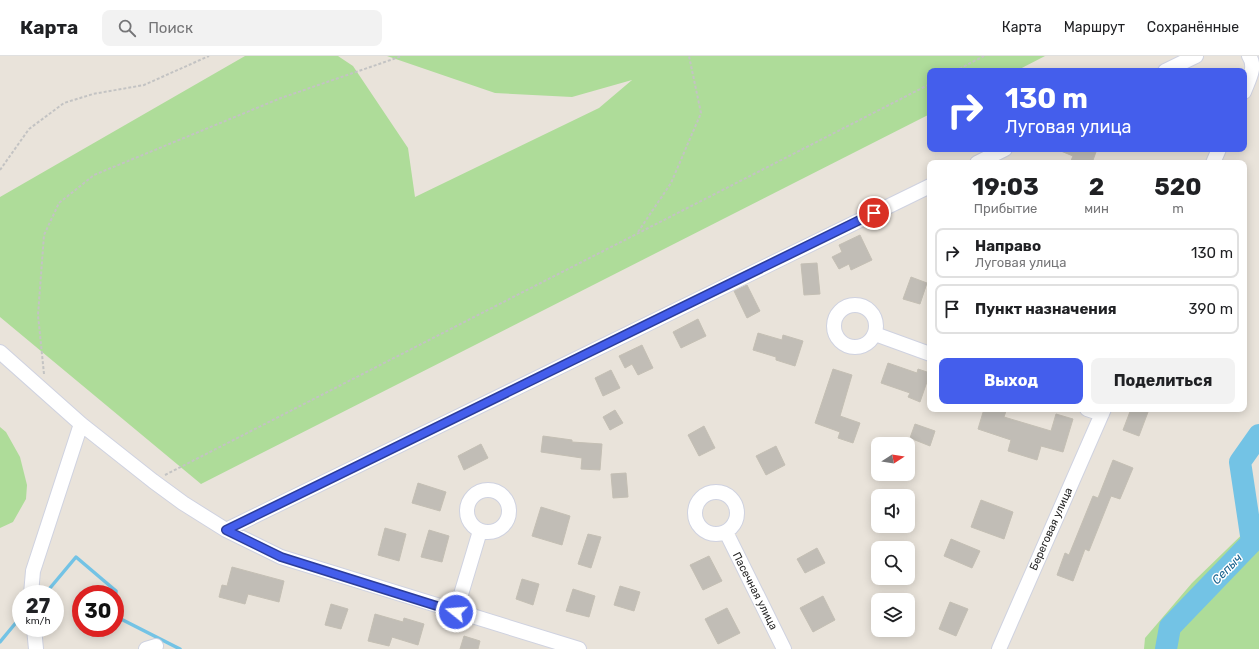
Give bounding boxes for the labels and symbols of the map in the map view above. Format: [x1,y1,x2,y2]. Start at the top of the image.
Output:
pin [857,196,891,230]
north arrow [871,437,915,481]
street label: Береговая улица [1027,486,1075,572]
street label: Пасечная улица [730,550,780,632]
water label: Сепыч [1209,551,1245,587]
speed limit sign: 30 [72,585,124,637]
position arrow [435,591,477,633]

